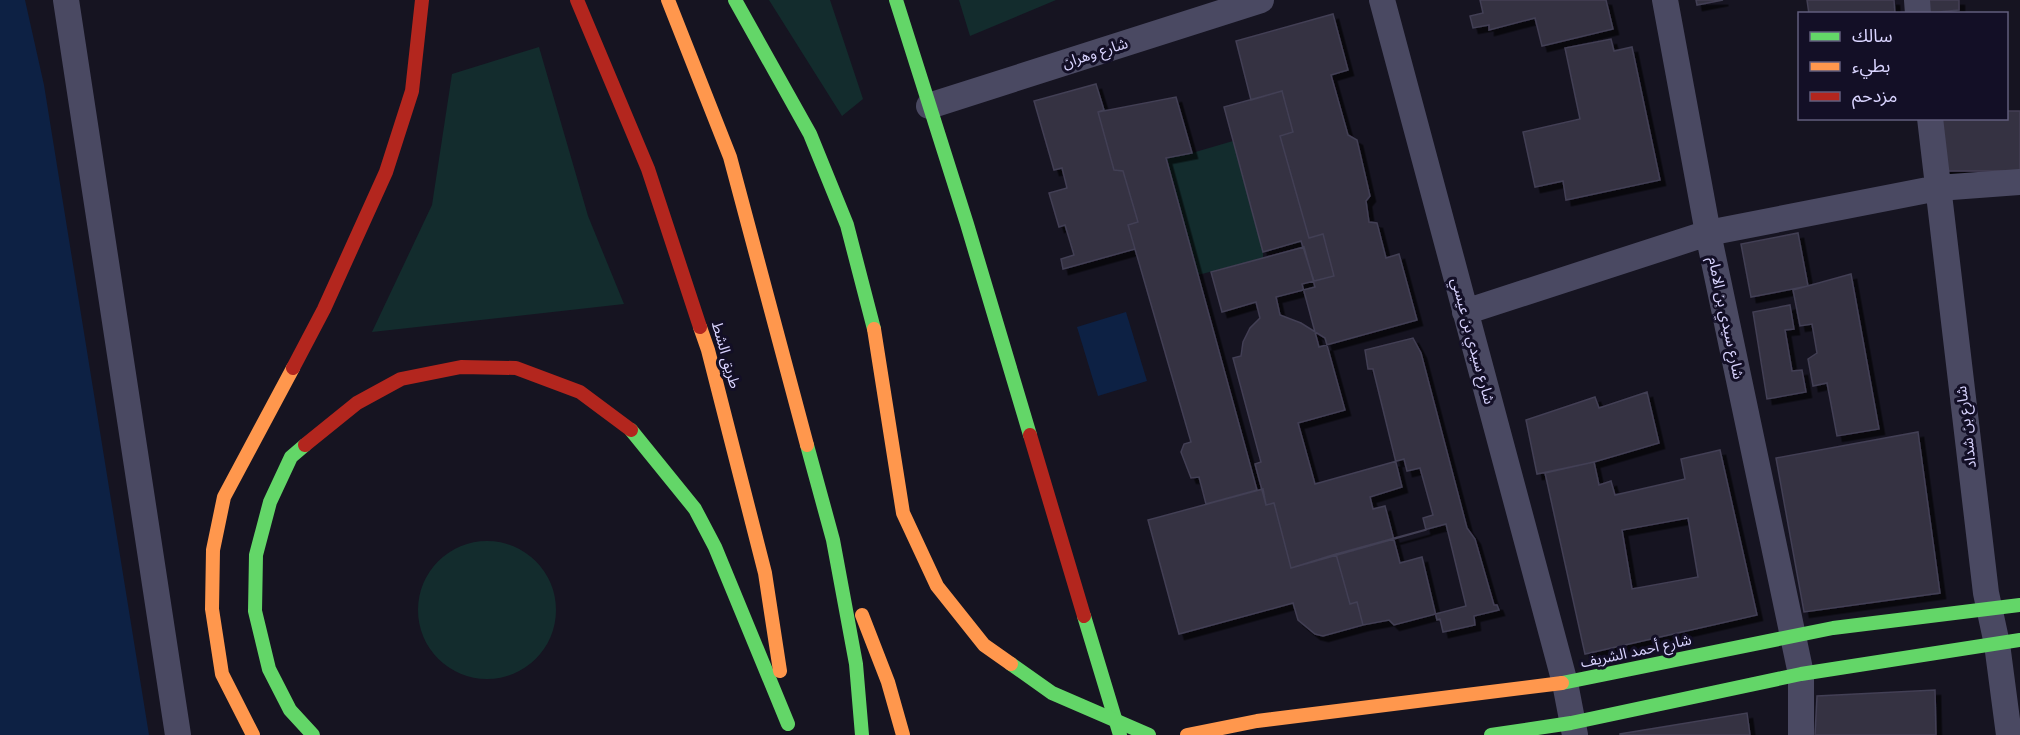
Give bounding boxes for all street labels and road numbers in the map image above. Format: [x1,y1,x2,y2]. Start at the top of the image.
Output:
street label: شارع وهران [1060,34,1131,75]
street label: شارع سيدي بن الامام [1701,255,1748,382]
street label: شارع سيدي بن عيسي [1445,276,1499,407]
street label: طريق الشط [707,319,744,391]
street label: شارع بن شداد [1952,384,1983,469]
street label: شارع أحمد الشريف [1579,630,1694,674]

